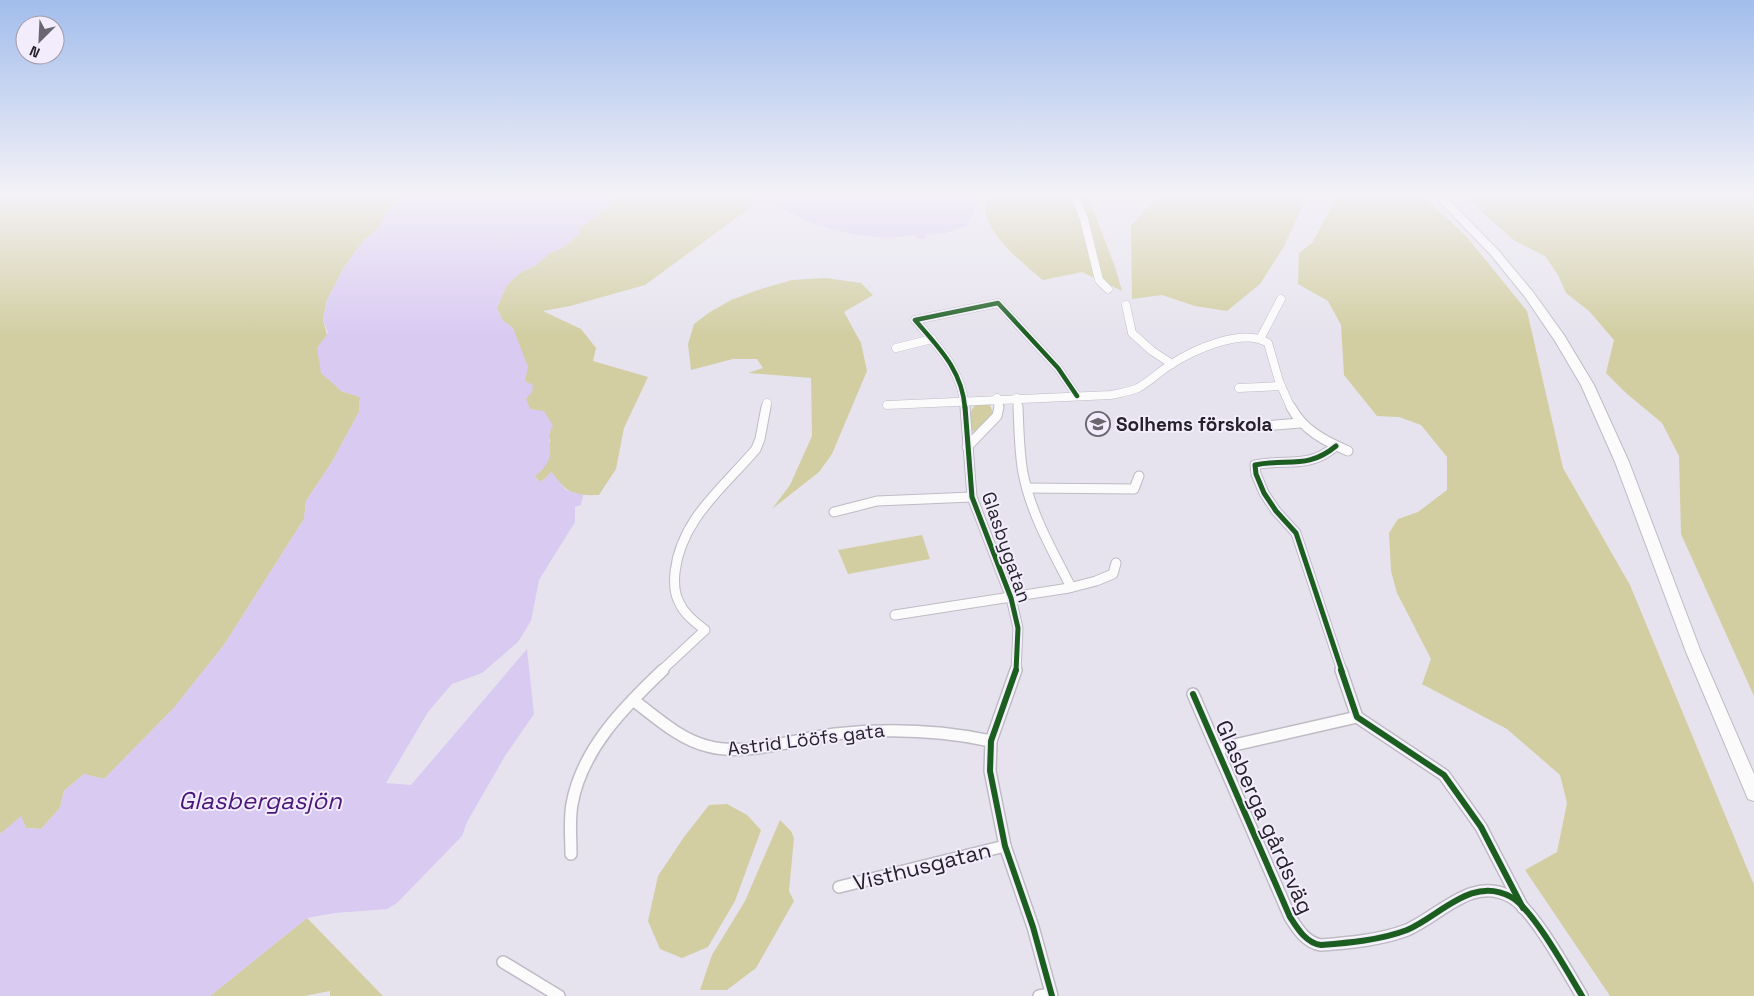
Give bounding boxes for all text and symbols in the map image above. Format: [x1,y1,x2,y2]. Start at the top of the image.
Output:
north arrow [15,15,65,65]
text: N [27,42,43,62]
school or university icon: Solhems förskola [1085,411,1111,437]
place label: Solhems förskola [1116,412,1273,437]
street label: Glasbygatan [976,488,1037,606]
street label: Glasberga gårdsväg [1210,716,1320,918]
street label: Astrid Lööfs gata [726,717,886,762]
water label: Glasbergasjön [178,785,343,816]
street label: Visthusgatan [850,835,994,897]

